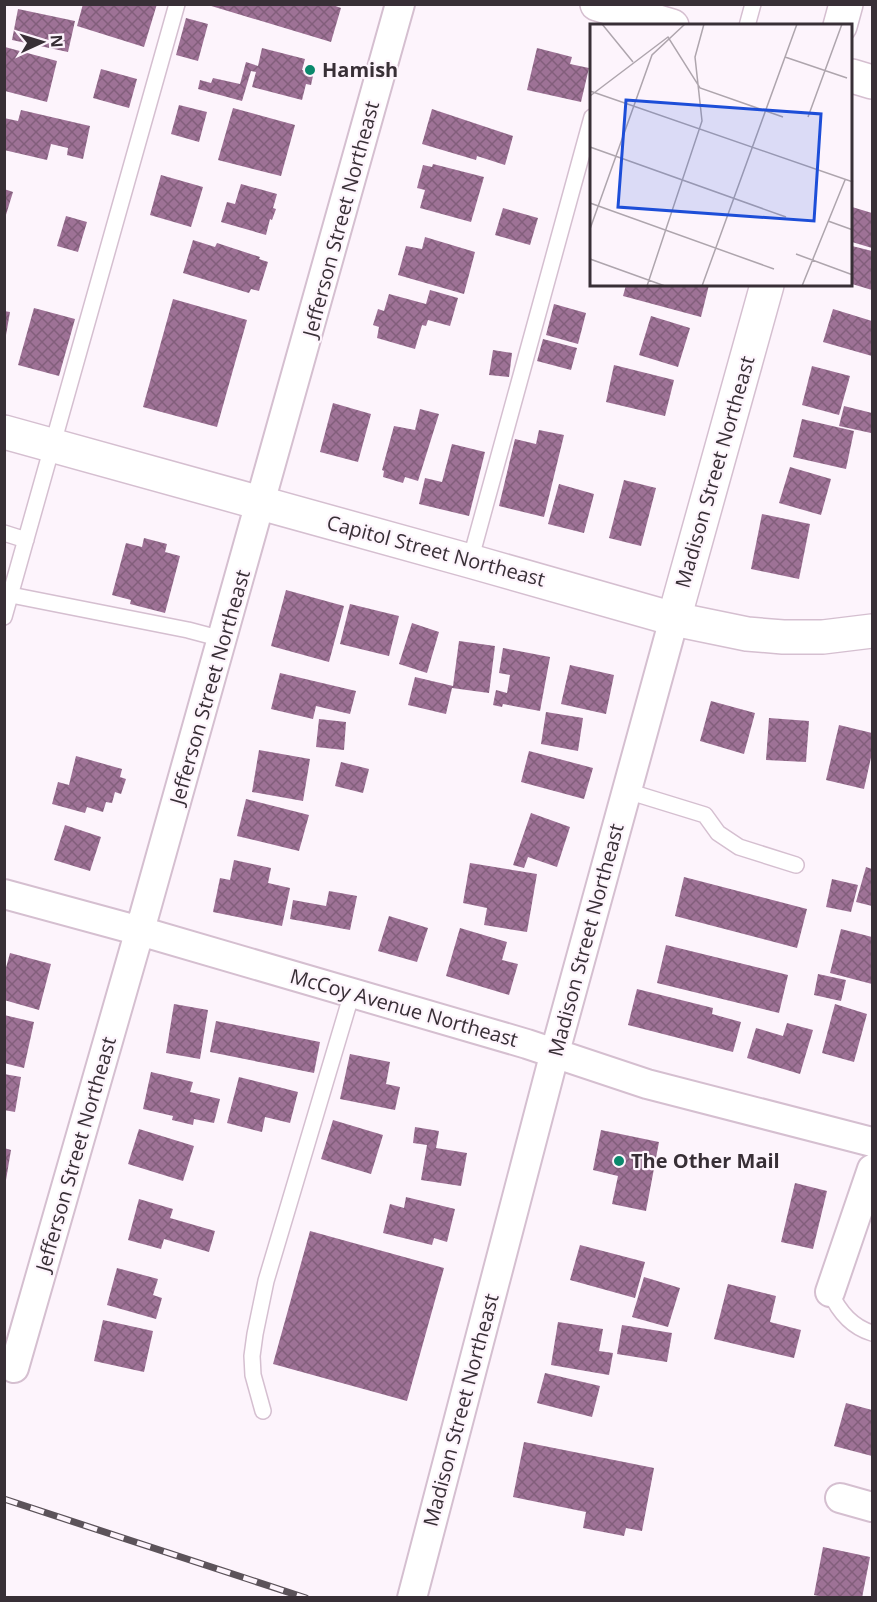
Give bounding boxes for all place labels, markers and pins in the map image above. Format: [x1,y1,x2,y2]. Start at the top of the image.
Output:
place label: Hamish [322,56,398,83]
marker: Hamish [303,63,317,77]
place label: The Other Mail [631,1147,780,1174]
marker: The Other Mail [612,1154,626,1168]

